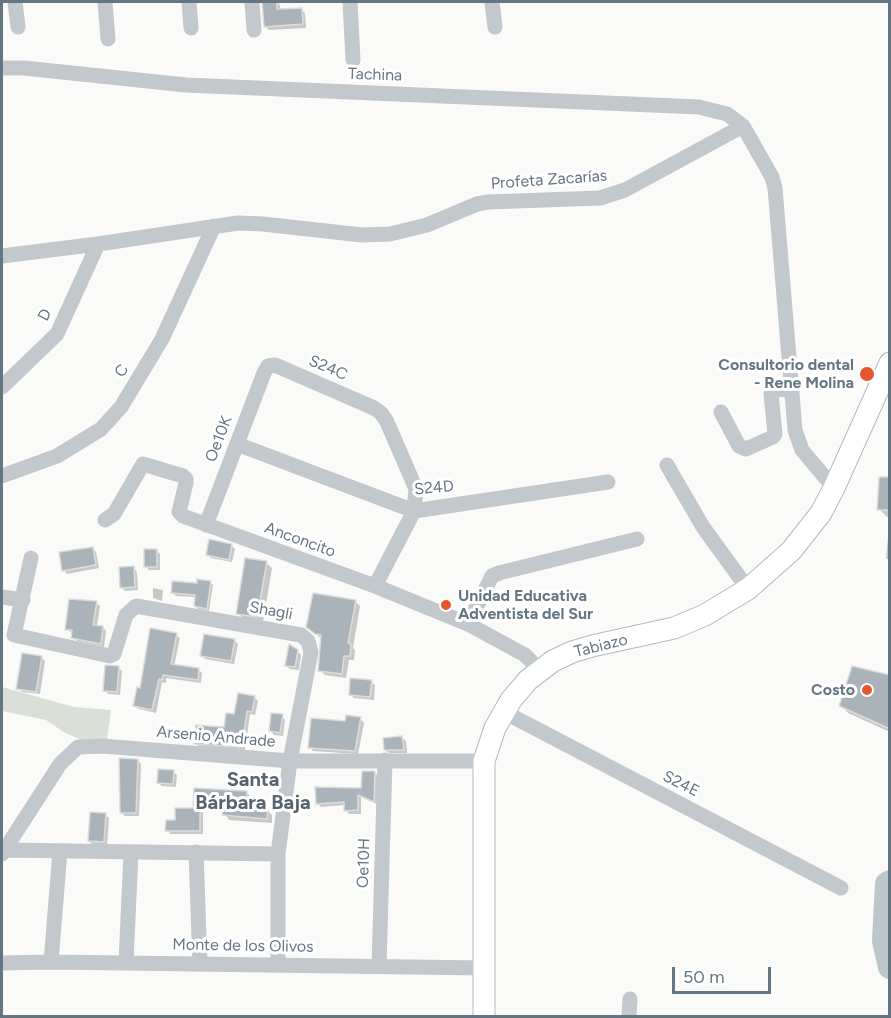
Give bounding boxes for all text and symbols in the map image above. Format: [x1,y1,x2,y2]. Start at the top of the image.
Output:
street label: Tachina [347,64,403,86]
street label: Profeta Zacarías [490,166,608,194]
street label: D [34,306,56,324]
street label: S24C [306,351,350,385]
place label: Consultorio dental - Rene Molina [718,355,854,393]
street label: C [111,361,133,381]
marker: Consultorio dental - Rene Molina [858,365,876,383]
street label: Oe10K [201,413,237,465]
street label: S24D [413,477,455,499]
street label: Anconcito [262,518,338,562]
place label: Unidad Educativa Adventista del Sur [458,586,593,624]
street label: Shagli [248,598,294,624]
marker: Unidad Educativa Adventista del Sur [439,598,453,612]
street label: Tabiazo [572,630,630,662]
place label: Costo [811,680,855,700]
marker: Costo [860,683,874,697]
street label: Arsenio Andrade [156,722,276,752]
street label: S24E [660,767,702,801]
district label: Santa Bárbara Baja [195,768,311,815]
street label: Oe10H [354,838,374,888]
street label: Monte de los Olivos [172,935,314,957]
scale bar [675,955,774,993]
text: 50 m [683,966,725,988]

